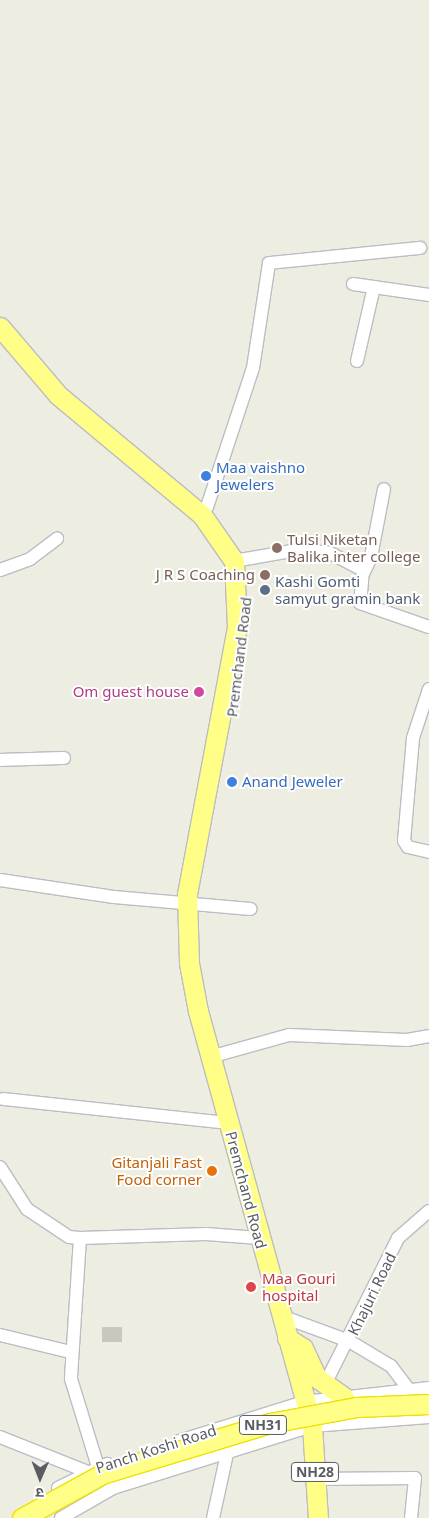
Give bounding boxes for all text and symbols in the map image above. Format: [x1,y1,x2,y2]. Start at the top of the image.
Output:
place label: Maa vaishno Jewelers [216,458,305,493]
marker: Maa vaishno Jewelers [200,470,212,482]
place label: Tulsi Niketan Balika inter college [287,530,420,565]
marker: Tulsi Niketan Balika inter college [271,542,283,554]
place label: J R S Coaching [156,566,255,584]
marker: J R S Coaching [259,569,271,581]
place label: Kashi Gomti samyut gramin bank [275,572,420,607]
marker: Kashi Gomti samyut gramin bank [259,584,271,596]
street label: Premchand Road [223,596,255,718]
place label: Om guest house [73,683,189,701]
marker: Om guest house [193,686,205,698]
place label: Anand Jeweler [242,773,343,791]
marker: Anand Jeweler [226,776,238,788]
street label: Premchand Road [222,1129,270,1251]
place label: Gitanjali Fast Food corner [111,1153,202,1188]
marker: Gitanjali Fast Food corner [206,1165,218,1177]
street label: Khajuri Road [344,1250,400,1338]
place label: Maa Gouri hospital [262,1269,336,1304]
marker: Maa Gouri hospital [244,1280,258,1294]
road number: NH31 [238,1414,288,1436]
street label: Panch Koshi Road [93,1421,219,1477]
north arrow [15,1453,65,1503]
road number: NH28 [290,1460,340,1484]
text: उ [35,1484,44,1503]

